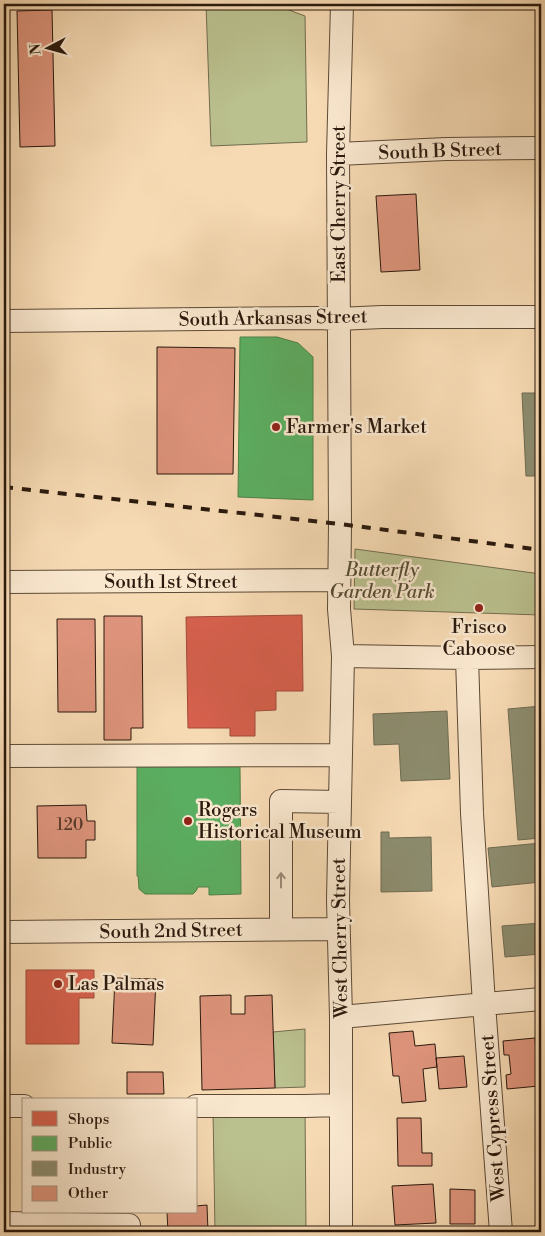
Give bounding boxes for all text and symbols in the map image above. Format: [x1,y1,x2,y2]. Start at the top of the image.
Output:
north arrow [22,22,72,72]
text: N [27,43,46,56]
street label: East Cherry Street [327,125,351,283]
street label: South B Street [378,137,502,165]
street label: South Arkansas Street [178,304,368,332]
place label: Farmer's Market [286,415,427,439]
marker: Farmer's Market [270,421,282,433]
park label: Butterfly Garden Park [329,558,435,604]
street label: South 1st Street [104,570,238,594]
marker: Frisco Caboose [473,602,485,614]
place label: Frisco Caboose [443,615,515,661]
place label: Rogers Historical Museum [198,798,362,844]
house number: 120 [57,815,83,835]
marker: Rogers Historical Museum [182,815,194,827]
street label: West Cherry Street [327,857,353,1020]
one-way arrow [276,873,286,889]
street label: South 2nd Street [99,918,243,944]
place label: Las Palmas [68,972,164,996]
marker: Las Palmas [52,978,64,990]
street label: West Cypress Street [475,1033,511,1203]
legend [22,1098,198,1214]
text: Shops [68,1110,109,1129]
text: Public [68,1134,112,1153]
text: Industry [68,1160,127,1179]
text: Other [68,1184,109,1203]

